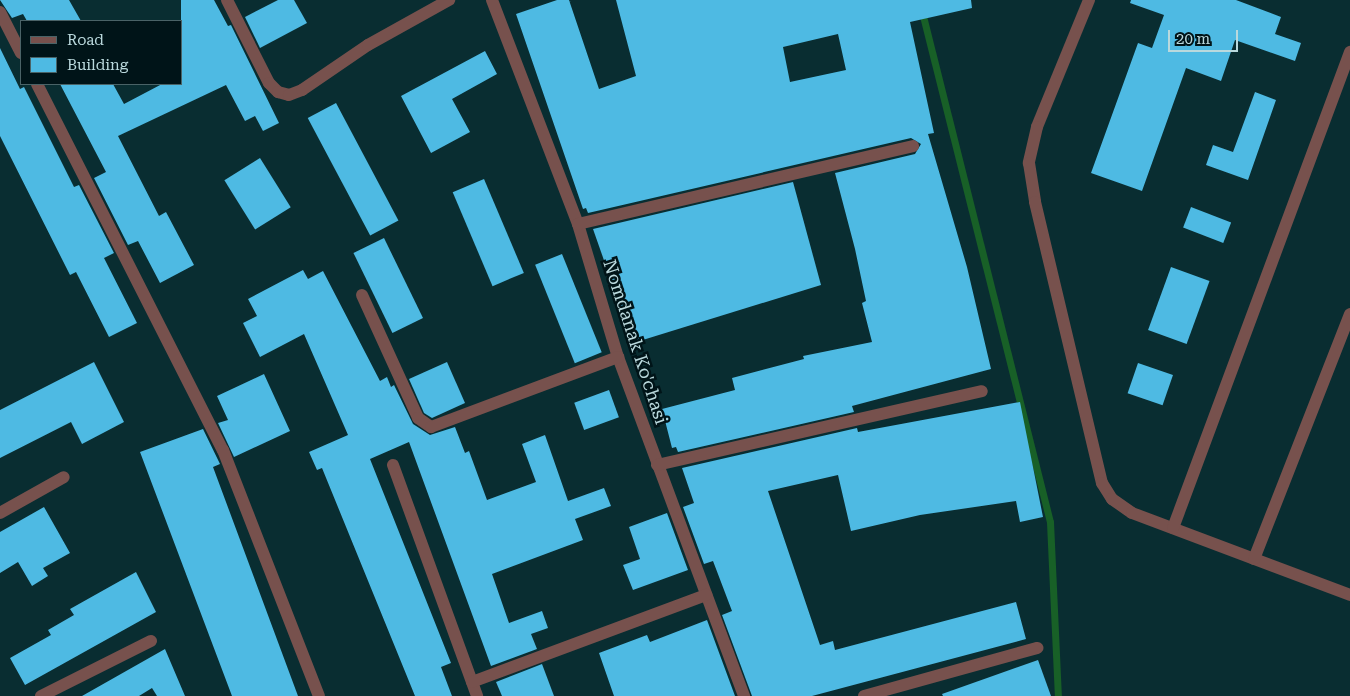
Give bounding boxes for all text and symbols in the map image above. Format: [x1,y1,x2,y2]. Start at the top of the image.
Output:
legend [20,20,182,85]
scale bar [1170,20,1240,52]
text: 20 m [1176,30,1210,48]
text: Road [67,31,104,49]
text: Building [67,56,128,74]
street label: Nomdanak Ko'chasi [598,257,672,427]

